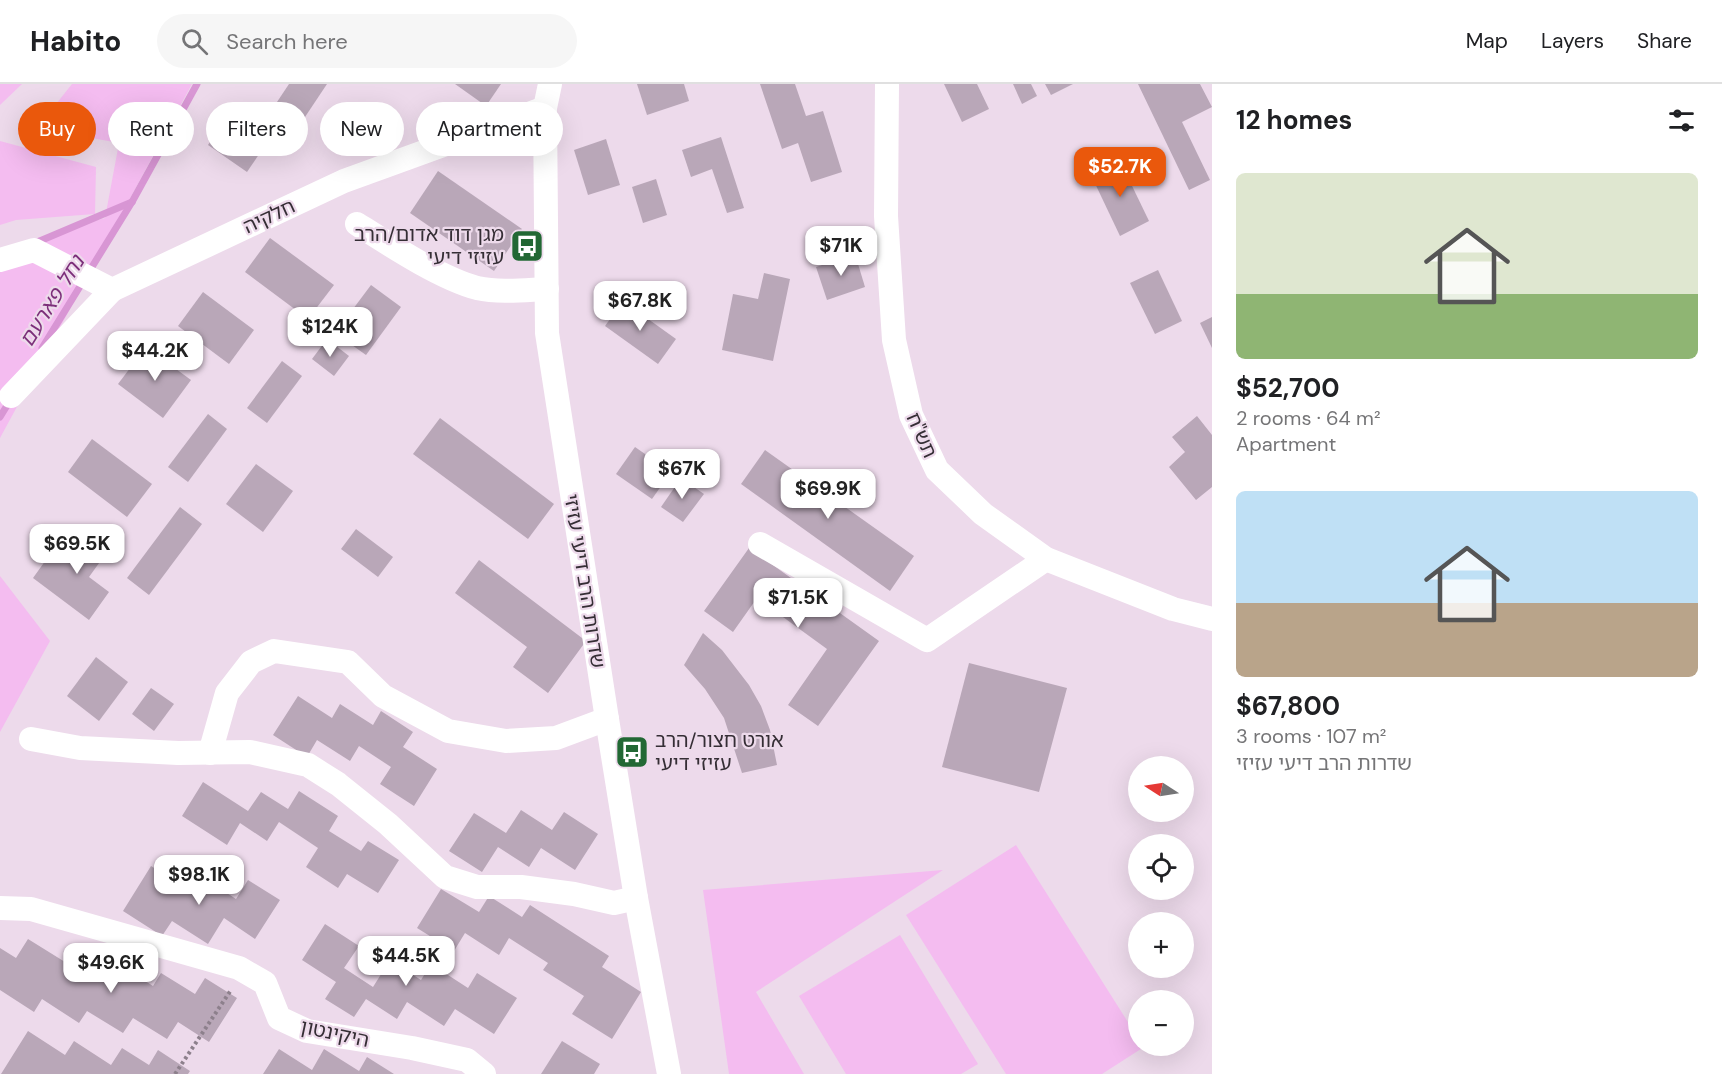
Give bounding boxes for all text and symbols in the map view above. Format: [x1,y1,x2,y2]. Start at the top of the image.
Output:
search box [157,14,577,68]
text: Habito [30,23,121,60]
icon: search [178,25,211,58]
text: Search here [226,27,348,56]
text: Map [1466,27,1508,55]
text: Layers [1541,27,1604,55]
text: Share [1637,27,1692,55]
chip: Buy [18,102,96,156]
chip: Rent [108,102,194,156]
chip: Filters [206,102,308,156]
chip: New [320,102,404,156]
chip: Apartment [416,102,563,156]
text: 12 homes [1236,103,1352,137]
icon: filters [1665,104,1698,137]
pin: $52.7K [1071,147,1169,198]
text: $52.7K [1088,153,1152,179]
street label: חלקיה [239,193,299,239]
icon: home [1413,212,1521,320]
place label: מגן דוד אדום/הרב עזיזי דיעי [354,221,504,270]
pin: $71K [805,226,877,277]
bus stop icon: מגן דוד אדום/הרב עזיזי דיעי [509,228,545,264]
text: $71K [819,232,863,258]
water label: נחל פארעם [13,248,92,352]
pin: $67.8K [591,281,689,332]
text: $67.8K [608,287,672,313]
pin: $124K [288,307,372,358]
text: $124K [302,313,358,339]
pin: $44.2K [106,331,204,382]
text: $44.2K [121,337,189,363]
text: $52,700 [1236,371,1340,405]
text: 2 rooms · 64 m² [1236,405,1380,431]
street label: תש"ח [901,408,943,462]
text: Apartment [1236,431,1336,457]
pin: $67K [646,449,718,500]
text: $67K [658,455,706,481]
pin: $69.9K [779,469,877,520]
text: $69.9K [795,475,861,501]
street label: שדרות הרב דיעי עזיזי [558,492,612,670]
pin: $69.5K [28,524,126,575]
text: $69.5K [44,530,111,556]
icon: home [1413,530,1521,638]
pin: $71.5K [749,578,847,629]
text: $71.5K [767,584,829,610]
text: $67,800 [1236,689,1340,723]
text: 3 rooms · 107 m² [1236,723,1386,749]
place label: אורט חצור/הרב עזיזי דיעי [655,727,784,776]
bus stop icon: אורט חצור/הרב עזיזי דיעי [614,734,650,770]
text: שדרות הרב דיעי עזיזי [1236,750,1412,776]
north arrow [1128,756,1194,822]
map controls [1128,756,1194,1056]
button: locate [1128,834,1194,900]
pin: $98.1K [150,855,248,906]
text: $98.1K [168,861,230,887]
button: + [1128,912,1194,978]
pin: $44.5K [357,936,455,987]
text: $44.5K [372,942,440,968]
pin: $49.6K [62,943,160,994]
text: $49.6K [77,949,145,975]
button: − [1128,990,1194,1056]
street label: היקינטון [298,1013,372,1053]

